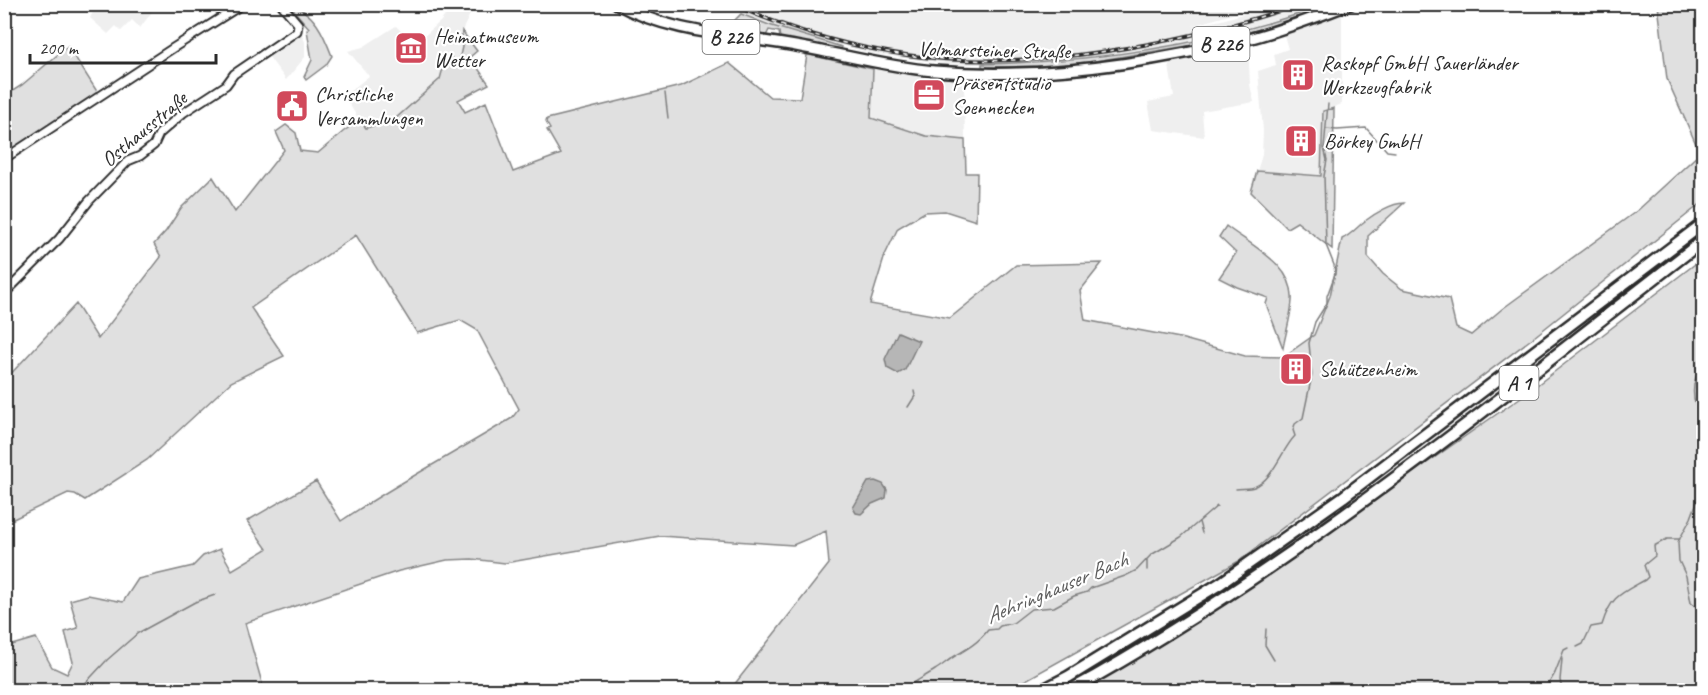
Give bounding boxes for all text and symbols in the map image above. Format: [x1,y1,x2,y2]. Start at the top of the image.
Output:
road number: B 226 [702,20,760,54]
place label: Heimatmuseum Wetter [434,23,539,73]
scale bar [30,27,216,65]
road number: B 226 [1192,27,1250,61]
museum icon: Heimatmuseum Wetter [393,30,429,66]
street label: Volmarsteiner Straße [918,36,1072,64]
text: 200 m [39,37,80,59]
place label: Raskopf GmbH Sauerländer Werkzeugfabrik [1321,50,1519,100]
building icon: Raskopf GmbH Sauerländer Werkzeugfabrik [1280,57,1316,93]
place label: Präsentstudio Soennecken [952,70,1052,120]
office icon: Präsentstudio Soennecken [911,77,947,113]
place label: Christliche Versammlungen [315,81,423,131]
street label: Osthausstraße [96,84,194,172]
public building icon: Christliche Versammlungen [274,88,310,124]
building icon: Börkey GmbH [1283,123,1319,159]
place label: Börkey GmbH [1324,128,1423,154]
building icon: Schützenheim [1278,351,1314,387]
place label: Schützenheim [1319,356,1418,382]
road number: A 1 [1500,366,1538,400]
water label: Aehringhauser Bach [981,545,1133,630]

